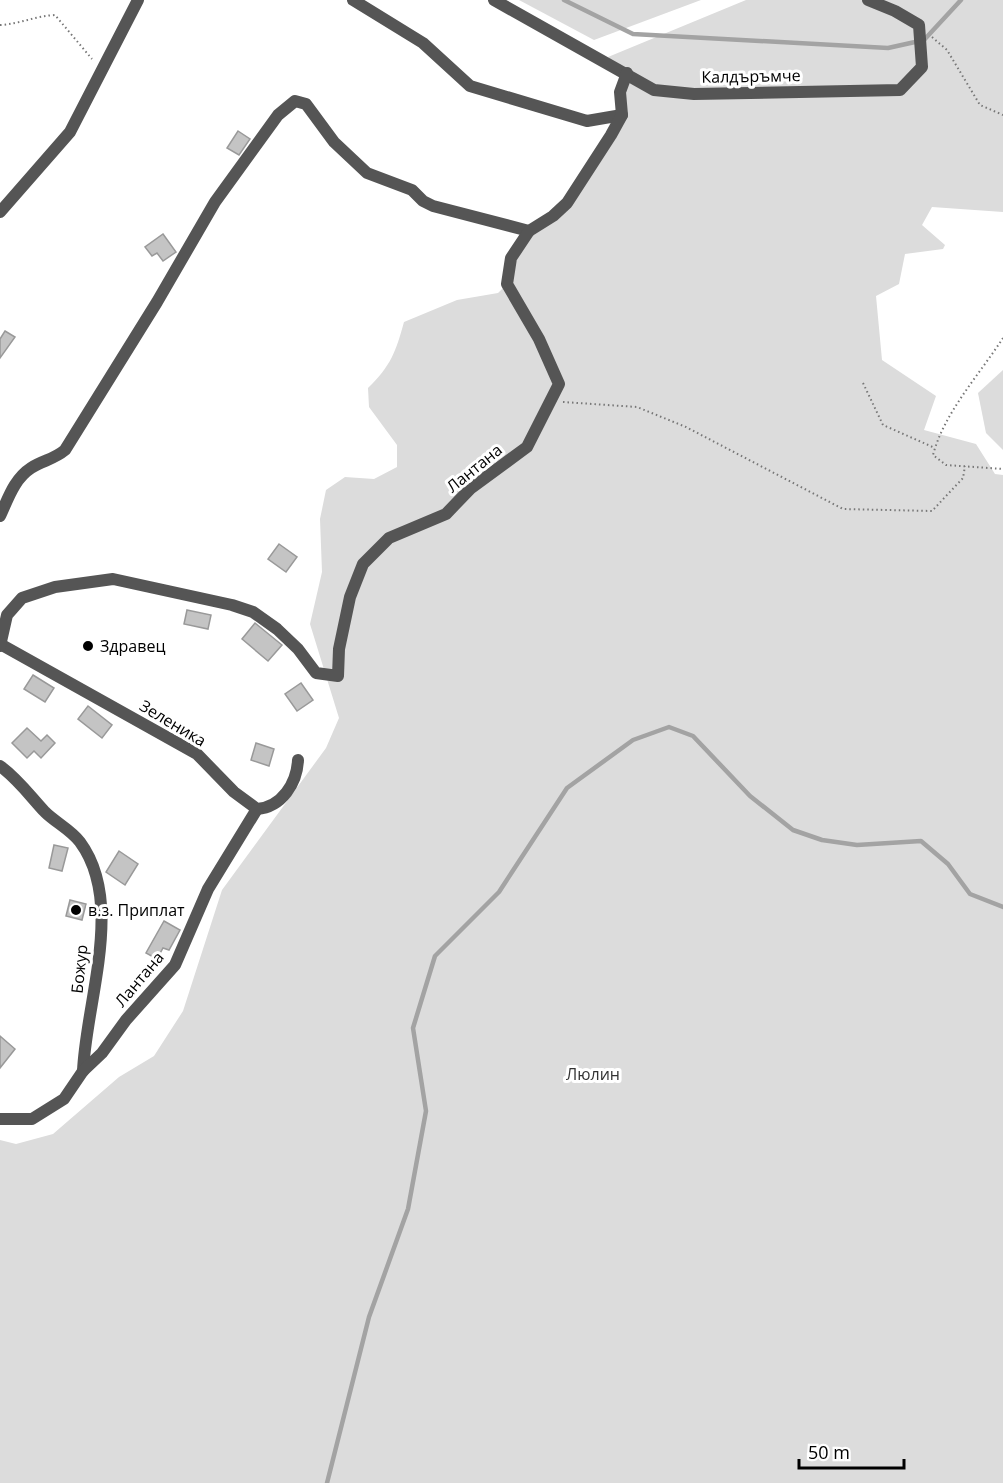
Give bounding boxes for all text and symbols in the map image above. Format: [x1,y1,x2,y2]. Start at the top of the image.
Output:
street label: Калдъръмче [701,64,801,88]
street label: Лантана [442,439,506,497]
place label: Здравец [100,635,165,657]
marker: Здравец [81,639,95,653]
street label: Зеленика [136,695,210,751]
place label: в.з. Приплат [88,899,185,921]
marker: в.з. Приплат [69,903,83,917]
street label: Божур [66,943,92,995]
street label: Лантана [109,947,169,1011]
park label: Люлин [566,1063,620,1085]
scale bar [799,1432,904,1470]
text: 50 m [808,1440,850,1464]

